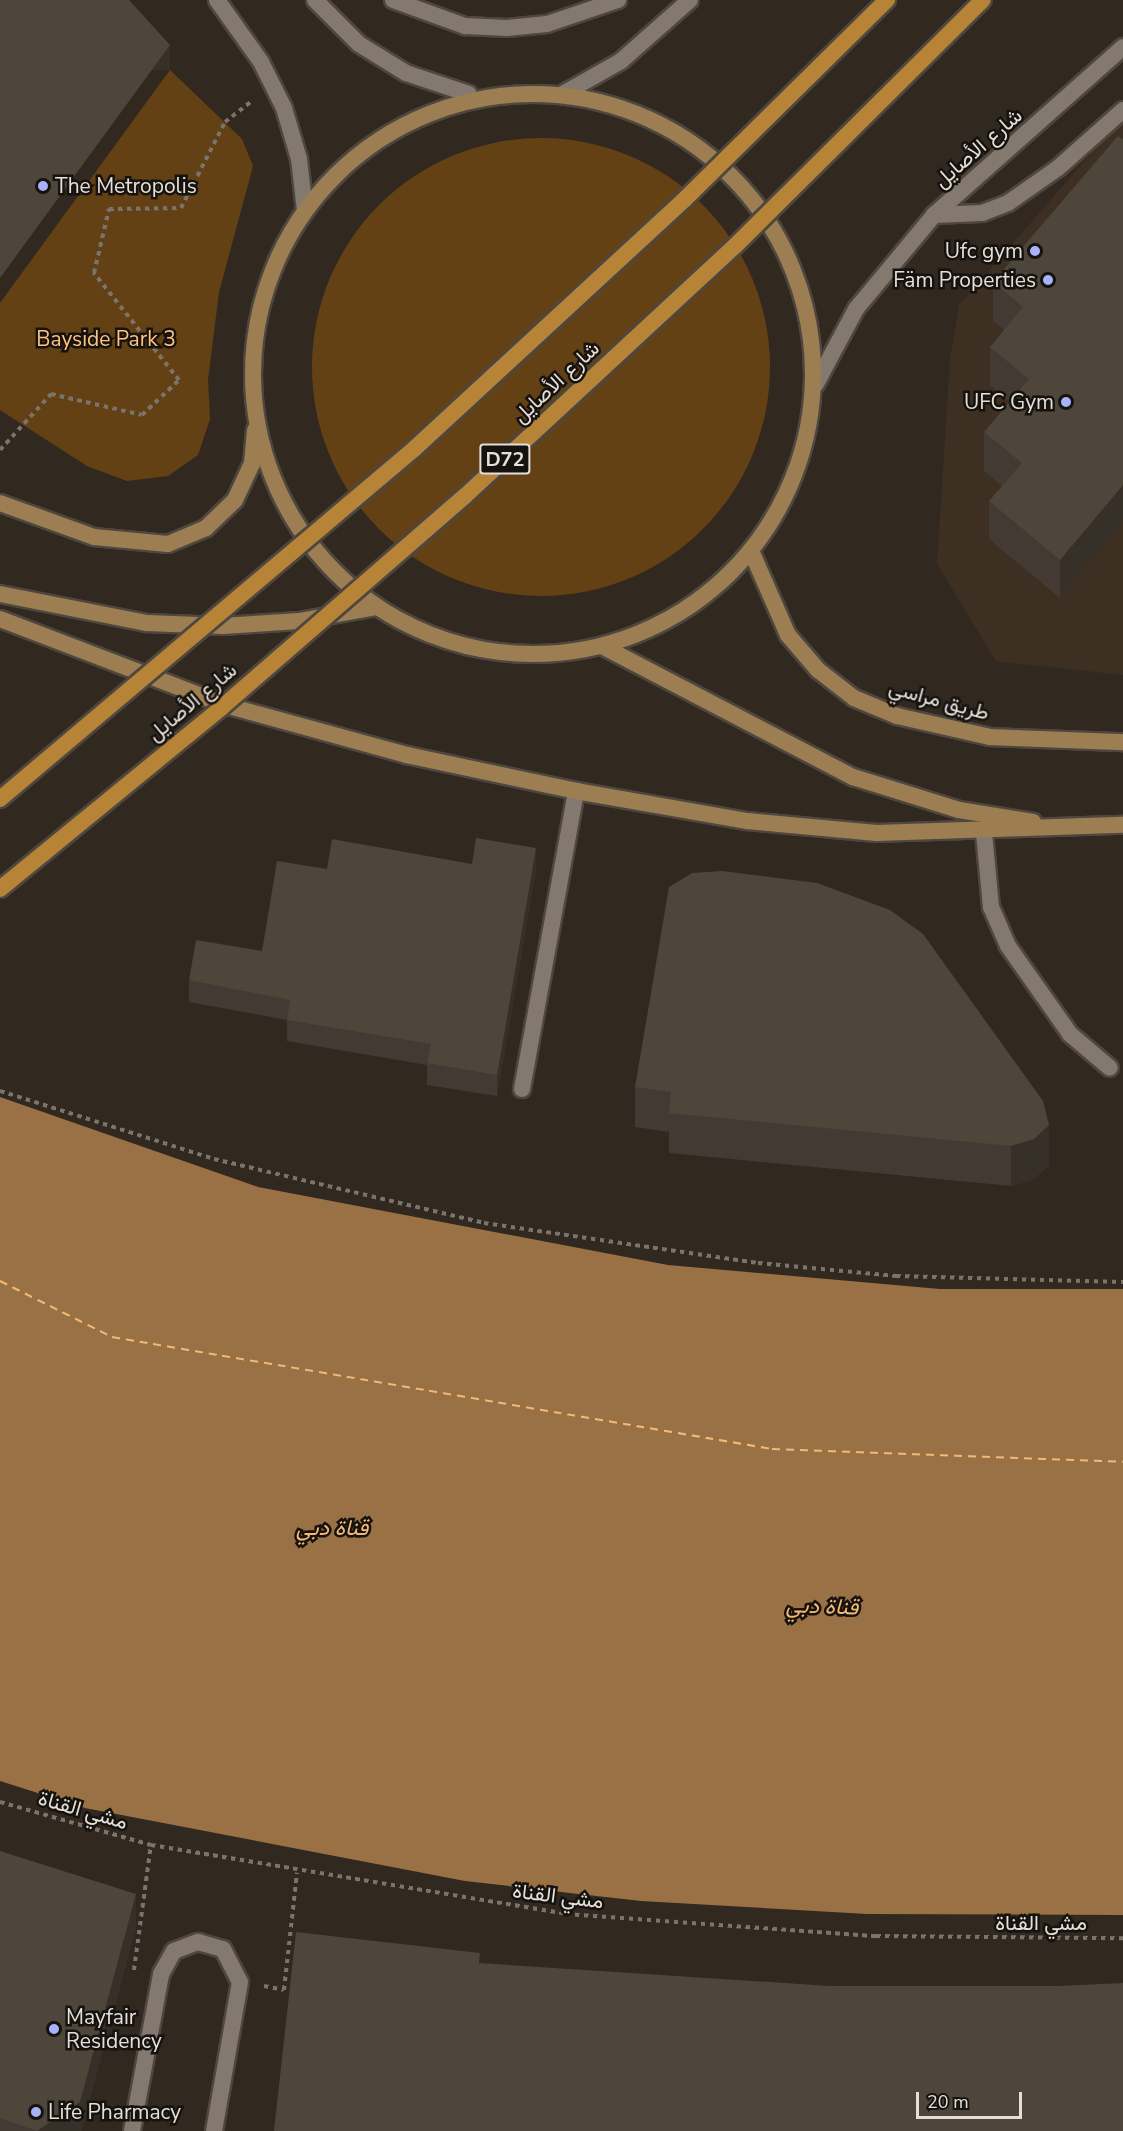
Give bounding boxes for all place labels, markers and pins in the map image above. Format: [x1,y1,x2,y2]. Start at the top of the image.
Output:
place label: The Metropolis [55,173,197,199]
marker: The Metropolis [36,179,50,193]
place label: Ufc gym [945,238,1023,264]
marker: Ufc gym [1028,244,1042,258]
place label: Fäm Properties [893,267,1036,293]
marker: Fäm Properties [1041,273,1055,287]
place label: UFC Gym [964,389,1054,415]
marker: UFC Gym [1059,395,1073,409]
place label: Mayfair Residency [66,2004,162,2054]
marker: Mayfair Residency [47,2022,61,2036]
place label: Life Pharmacy [48,2099,181,2125]
marker: Life Pharmacy [29,2105,43,2119]

